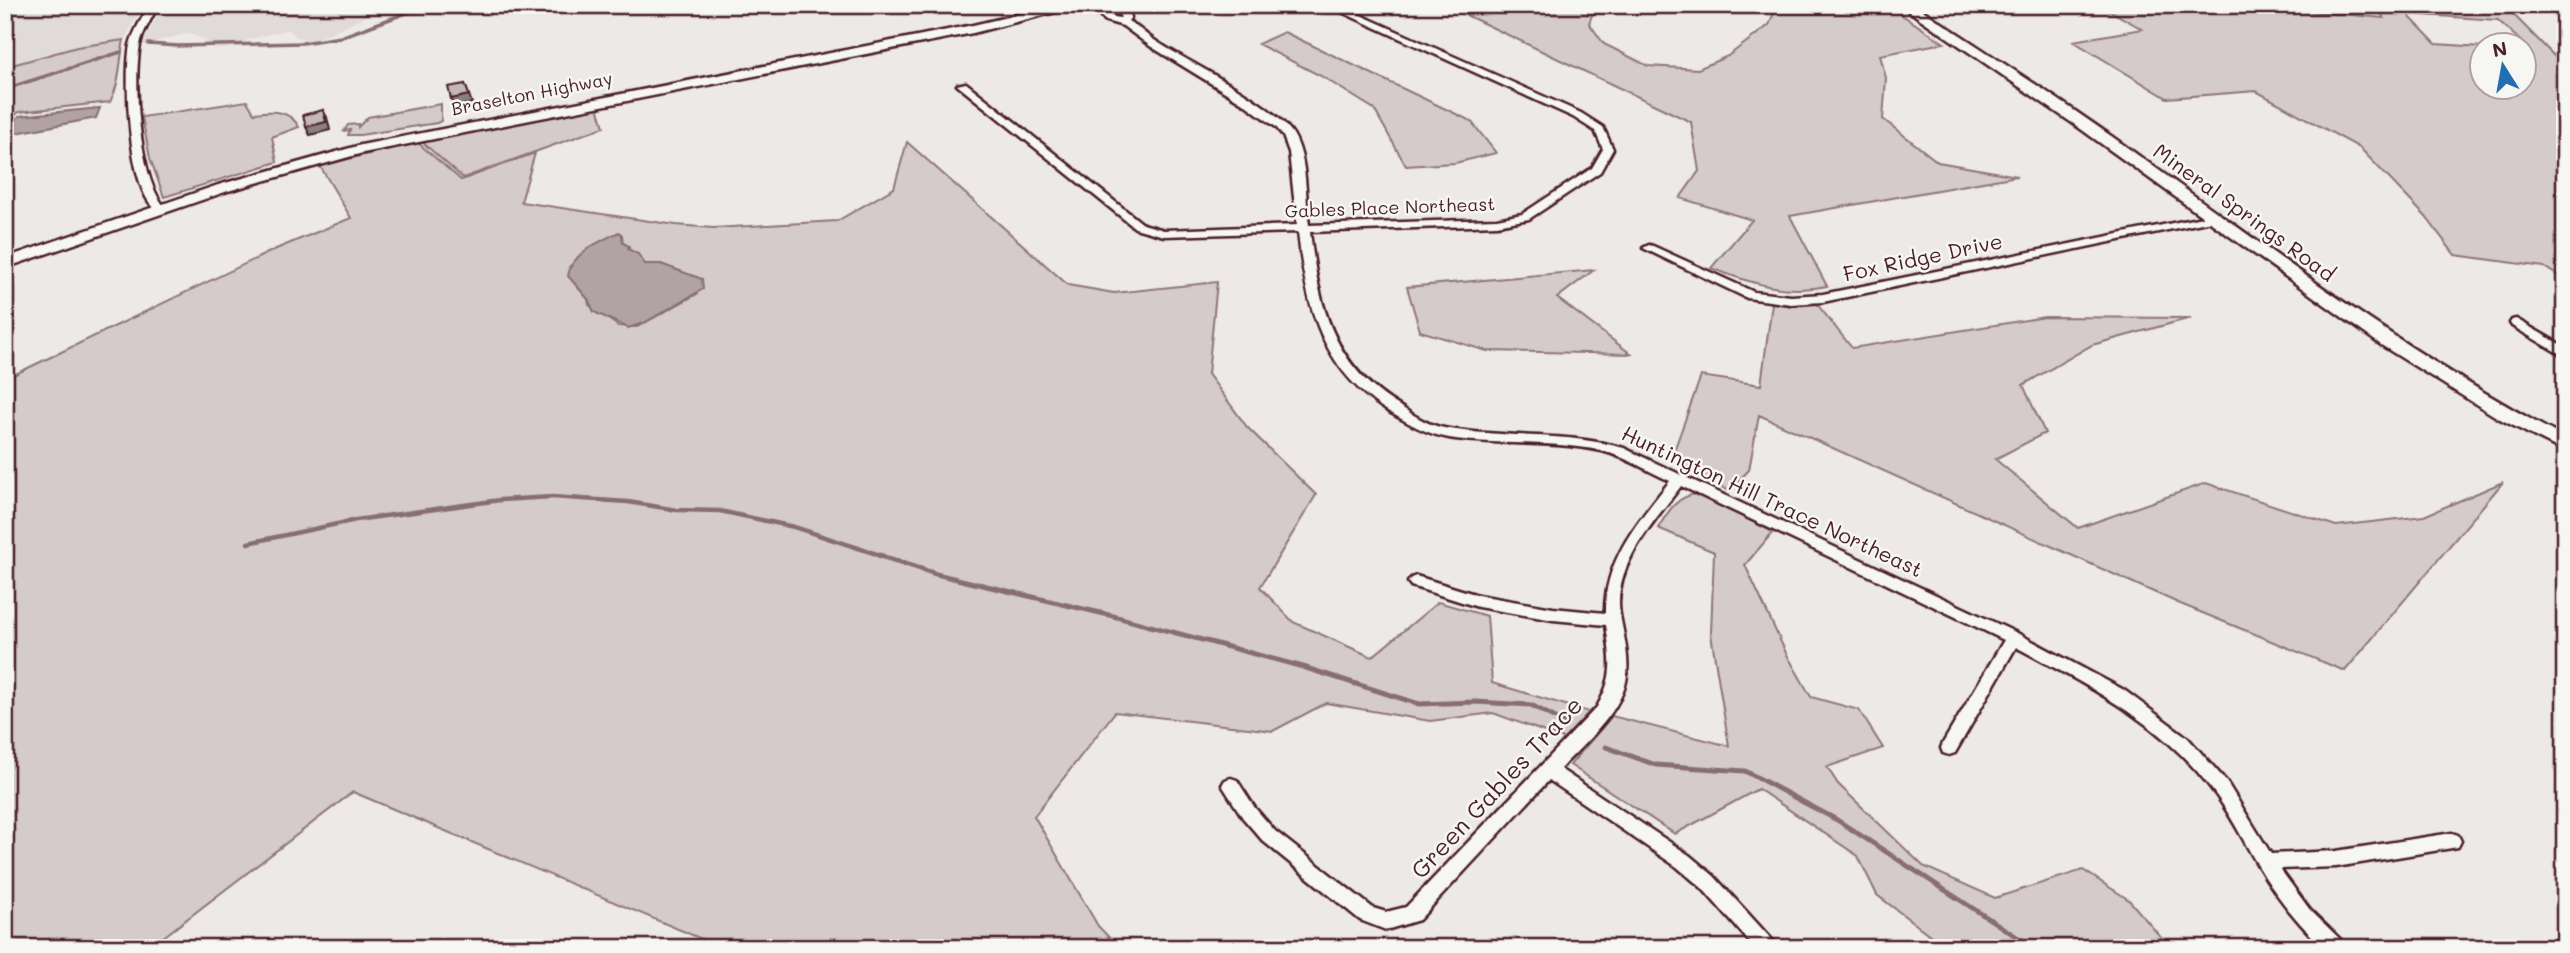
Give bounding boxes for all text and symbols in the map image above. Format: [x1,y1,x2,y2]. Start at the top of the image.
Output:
north arrow [2468,32,2538,102]
text: N [2490,35,2509,62]
street label: Braselton Highway [449,66,614,120]
street label: Mineral Springs Road [2149,137,2341,287]
street label: Gables Place Northeast [1284,191,1496,223]
street label: Fox Ridge Drive [1841,226,2005,287]
street label: Huntington Hill Trace Northeast [1618,419,1927,582]
street label: Green Gables Trace [1403,689,1588,885]

